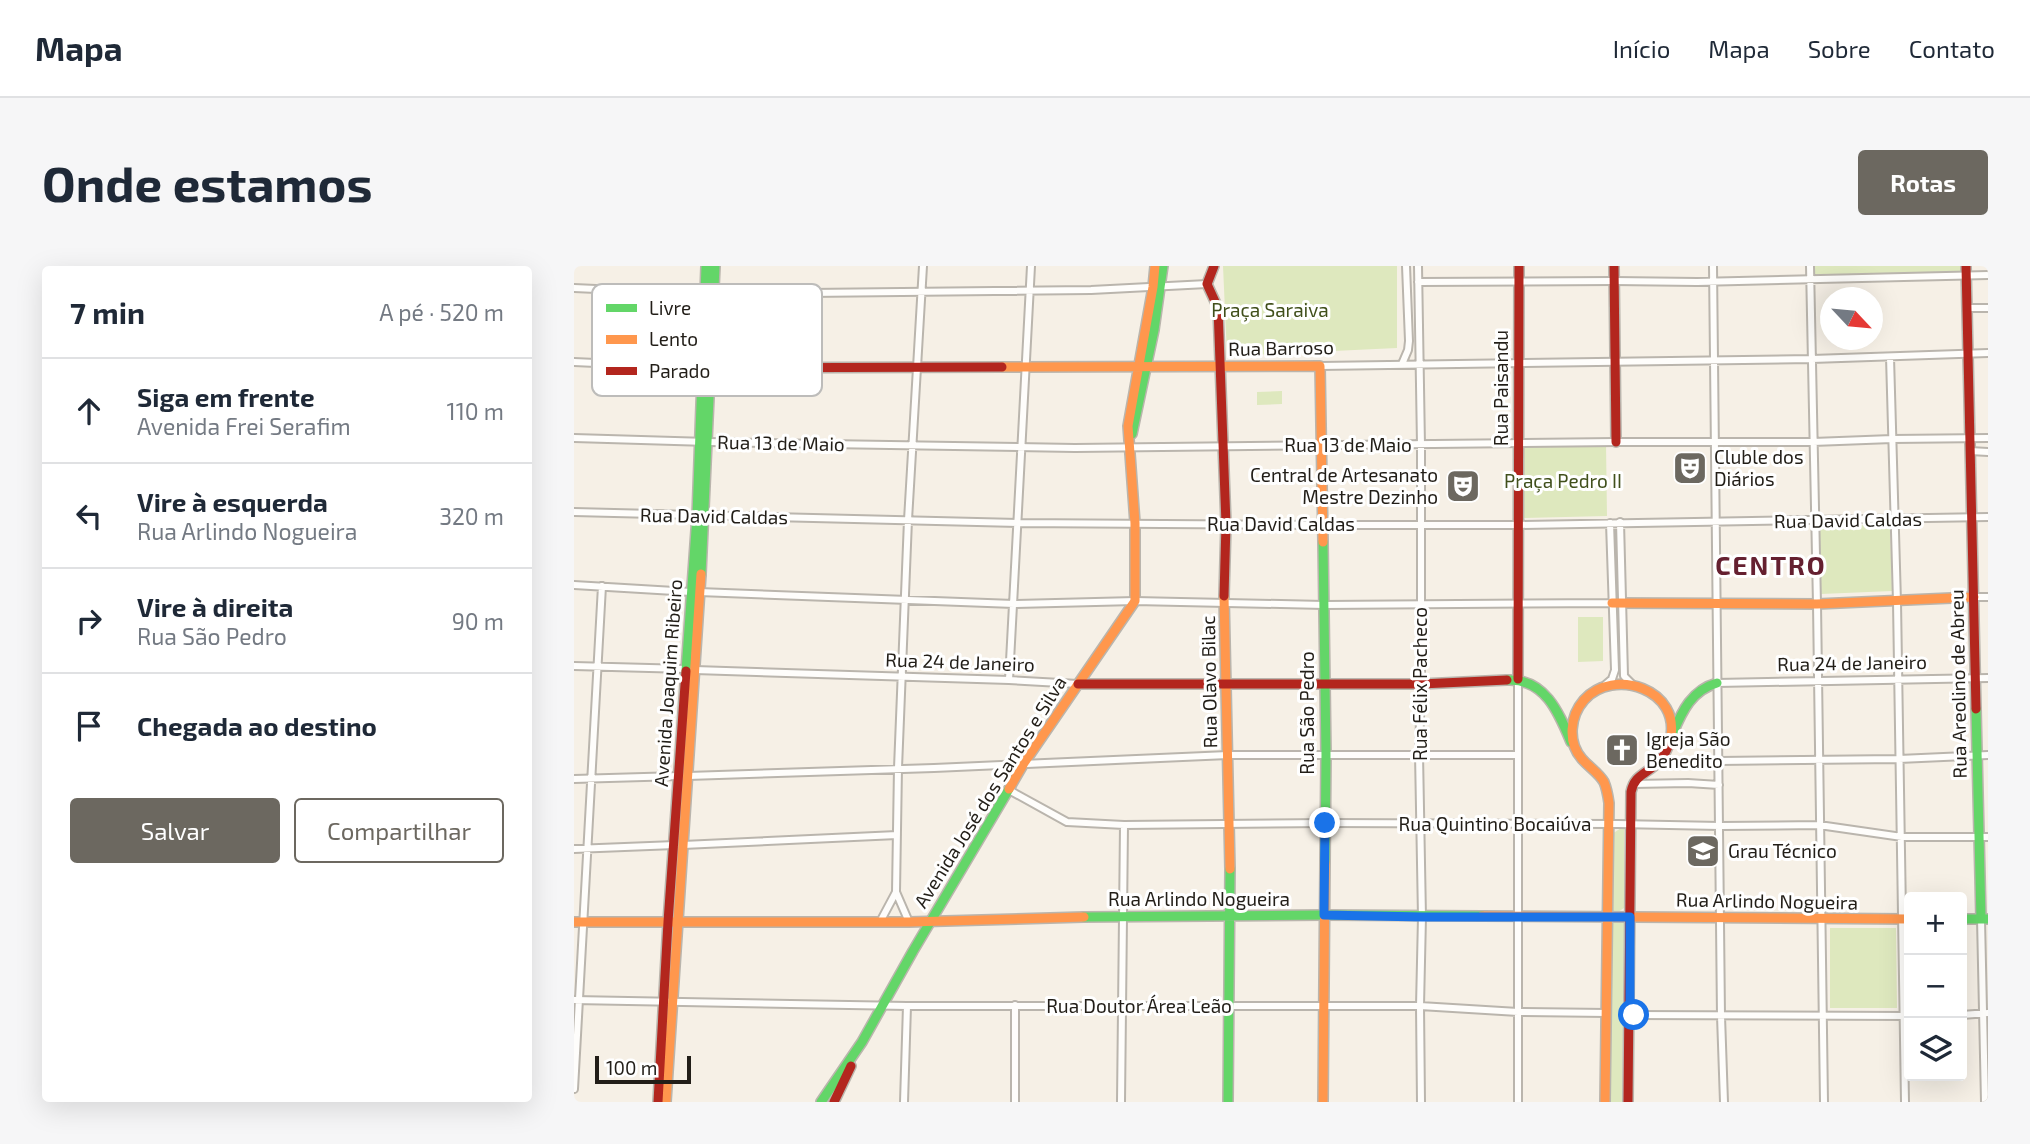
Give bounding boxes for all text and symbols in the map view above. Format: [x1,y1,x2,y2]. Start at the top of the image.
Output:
text: Mapa [35,28,123,68]
text: Início [1613,34,1670,63]
text: Mapa [1708,34,1770,63]
text: Sobre [1808,34,1871,63]
text: Contato [1909,34,1995,63]
button: Rotas [1858,150,1988,215]
text: Onde estamos [42,153,372,212]
legend [592,284,822,396]
north arrow [1820,287,1883,350]
text: 7 min [70,294,145,330]
text: Livre [649,296,691,319]
text: A pé · 520 m [379,298,504,326]
park label: Praça Saraiva [1211,298,1329,322]
text: Lento [649,327,698,350]
street label: Rua Paisandu [1489,330,1512,446]
street label: Rua Barroso [1228,335,1334,360]
text: Parado [649,359,710,382]
text: Siga em frente [137,381,315,412]
icon: ahead [70,392,108,430]
text: 110 m [447,397,504,425]
text: Avenida Frei Serafim [137,412,351,440]
street label: Rua 13 de Maio [717,430,845,455]
street label: Rua 13 de Maio [1284,433,1412,456]
place label: Cluble dos Diários [1714,445,1804,490]
theatre icon: Cluble dos Diários [1671,449,1709,487]
place label: Central de Artesanato Mestre Dezinho [1250,463,1438,508]
theatre icon: Central de Artesanato Mestre Dezinho [1444,467,1482,505]
park label: Praça Pedro II [1504,469,1622,493]
text: Vire à esquerda [137,486,328,517]
icon: left [70,497,108,535]
text: 320 m [439,502,504,530]
street label: Rua David Caldas [640,503,788,528]
street label: Rua David Caldas [1774,507,1922,532]
street label: Rua David Caldas [1207,512,1355,535]
text: Rua Arlindo Nogueira [137,517,357,545]
district label: CENTRO [1715,549,1827,580]
street label: Avenida Joaquim Ribeiro [649,579,686,787]
street label: Rua Areolino de Abreu [1944,589,1971,779]
text: Vire à direita [137,591,293,622]
icon: right [70,602,108,640]
text: 90 m [452,607,504,635]
street label: Rua Félix Pacheco [1408,607,1431,761]
street label: Rua Olavo Bilac [1196,615,1221,749]
text: Rua São Pedro [137,622,287,650]
street label: Rua 24 de Janeiro [885,647,1035,676]
street label: Rua 24 de Janeiro [1777,650,1927,675]
street label: Rua São Pedro [1295,651,1318,775]
street label: Avenida José dos Santos e Silva [909,672,1071,912]
icon: arrive [70,707,108,745]
text: Chegada ao destino [137,710,377,741]
place label: Igreja São Benedito [1646,727,1730,772]
church icon: Igreja São Benedito [1603,731,1641,769]
button: Salvar [70,798,280,863]
button: Compartilhar [294,798,504,863]
route end [1309,807,1340,838]
street label: Rua Quintino Bocaiúva [1399,812,1591,835]
school or university icon: Grau Técnico [1684,832,1722,870]
place label: Grau Técnico [1728,839,1837,862]
street label: Rua Arlindo Nogueira [1108,887,1290,910]
street label: Rua Arlindo Nogueira [1676,887,1858,914]
map controls [1904,892,1967,1081]
button: + [1904,892,1967,955]
button: − [1904,955,1967,1018]
street label: Rua Doutor Área Leão [1046,994,1232,1017]
route start [1618,999,1649,1030]
button: layers [1904,1018,1967,1081]
scale bar [595,1053,691,1085]
text: 100 m [606,1056,657,1079]

